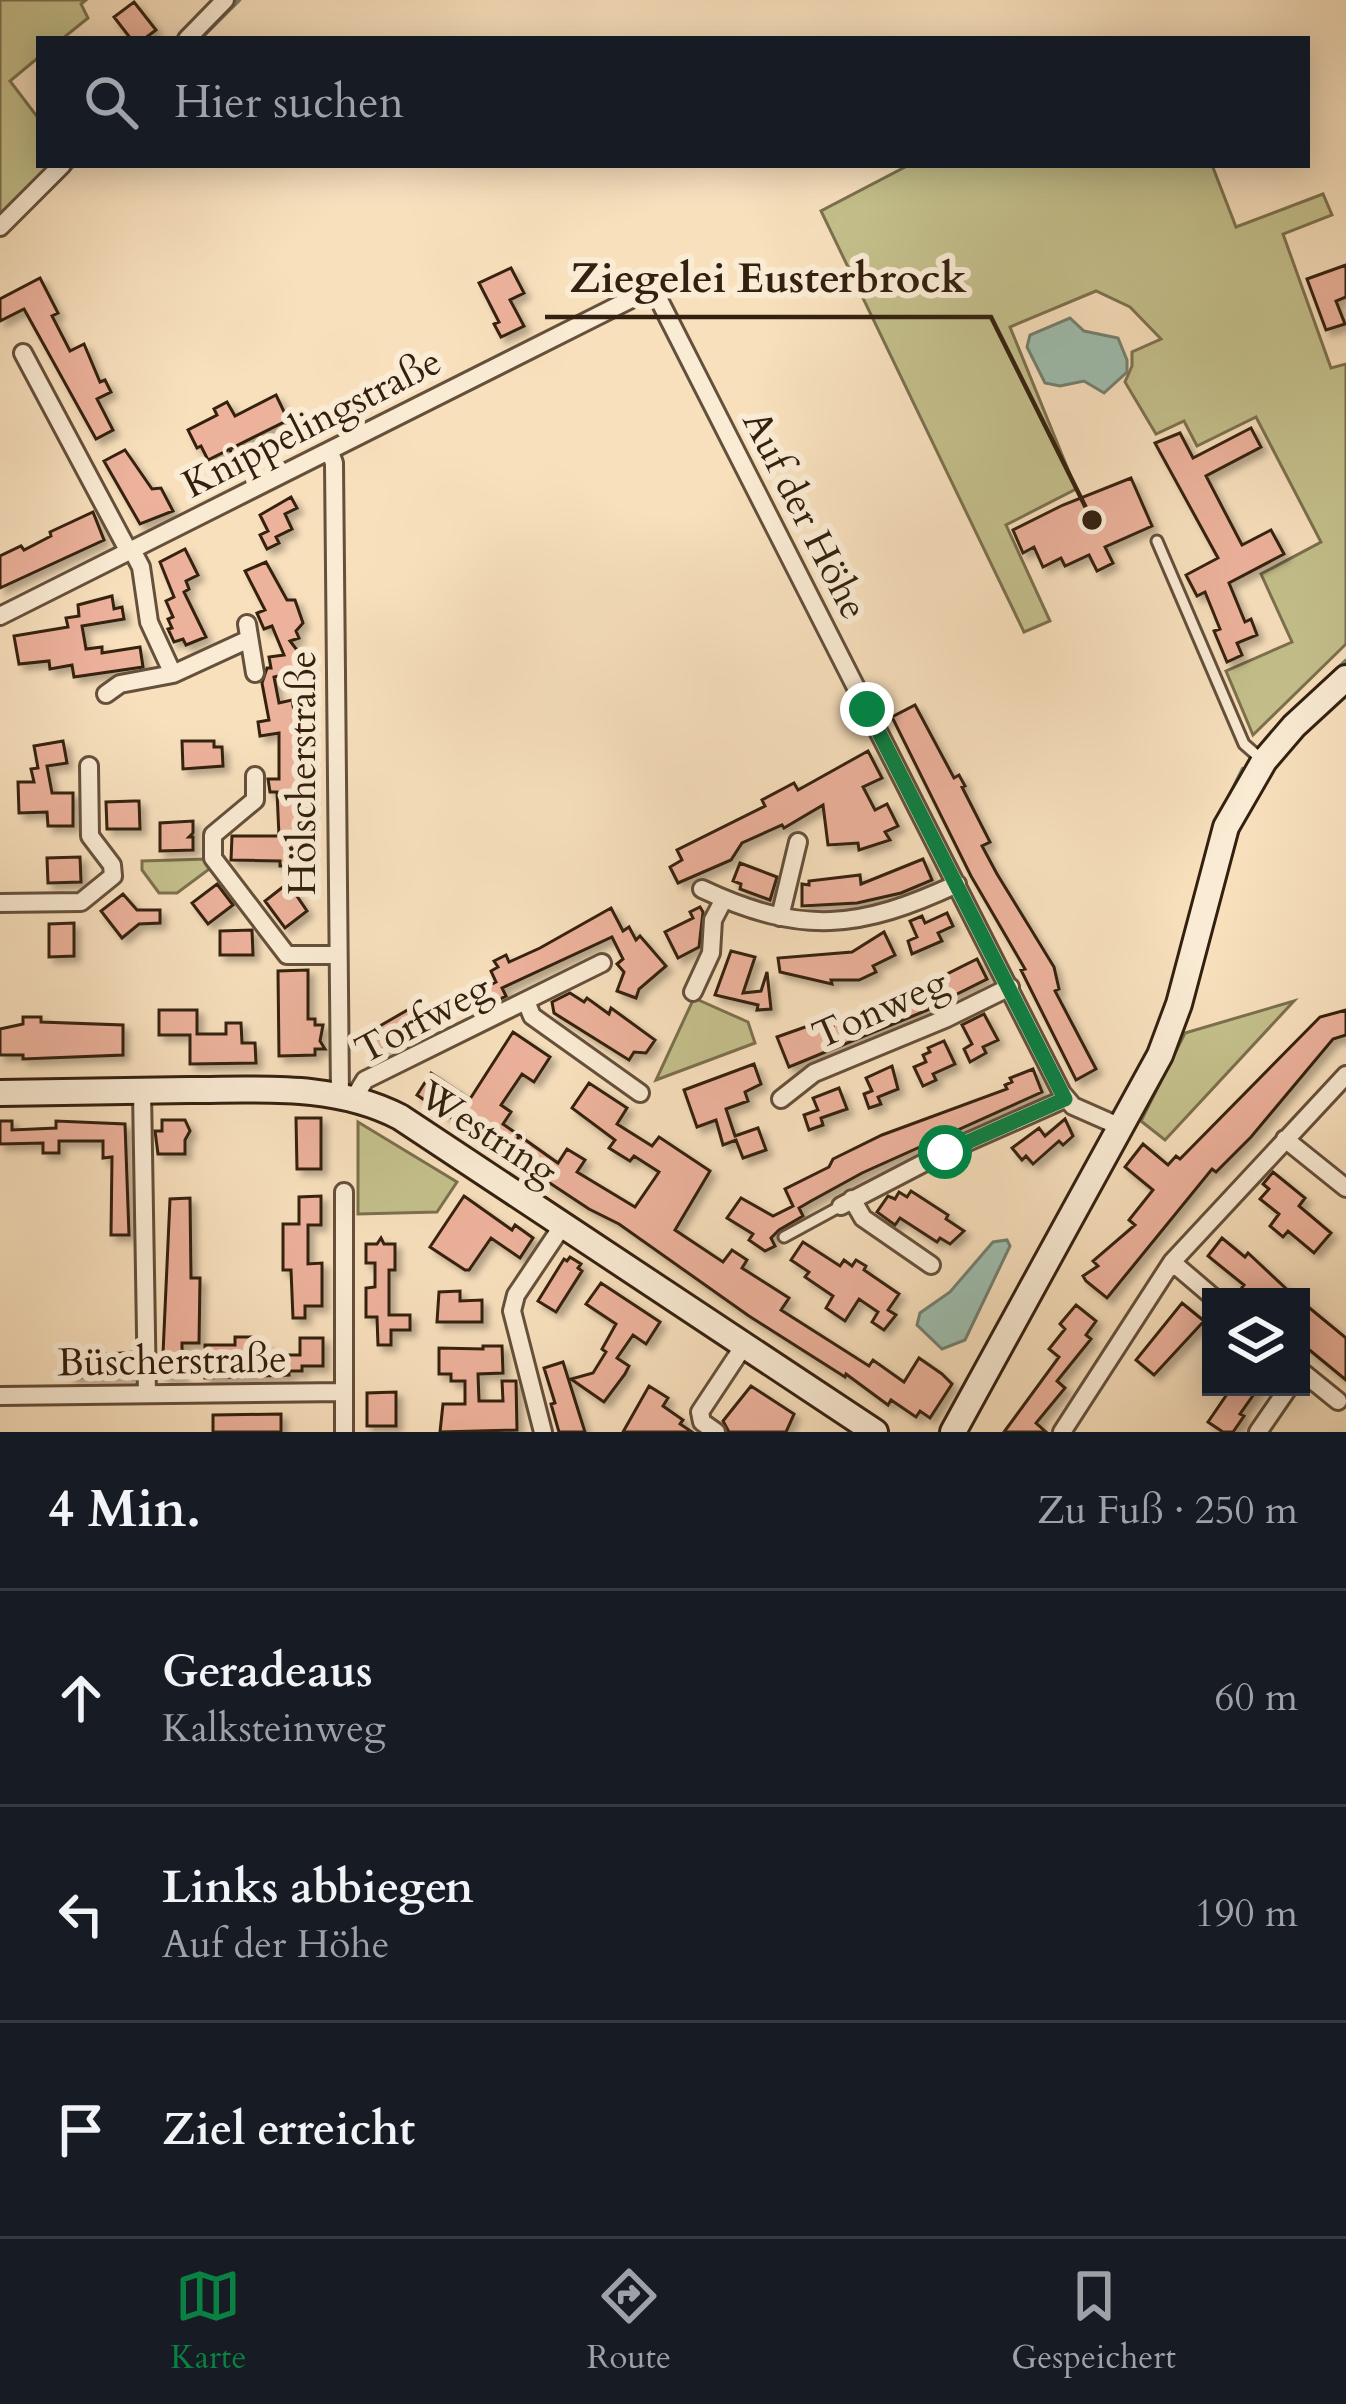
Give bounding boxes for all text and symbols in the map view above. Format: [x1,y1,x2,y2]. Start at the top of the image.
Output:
search box [36,36,1310,168]
icon: search [78,69,144,135]
text: Hier suchen [174,72,404,133]
callout: Ziegelei Eusterbrock [545,239,991,317]
text: Ziegelei Eusterbrock [569,250,967,307]
street label: Knippelingstraße [174,335,450,511]
street label: Auf der Höhe [730,402,880,628]
street label: Hölscherstraße [276,650,329,896]
route end [840,682,894,736]
street label: Tonweg [804,956,956,1062]
street label: Torfweg [346,961,500,1077]
street label: Westring [408,1068,568,1198]
route start [918,1125,972,1179]
map controls [1202,1288,1310,1396]
button: layers [1202,1288,1310,1396]
street label: Büscherstraße [57,1333,287,1389]
text: 4 Min. [48,1475,201,1545]
text: Zu Fuß · 250 m [1037,1484,1298,1537]
text: Geradeaus [162,1641,373,1702]
icon: ahead [48,1665,114,1731]
text: 60 m [1215,1671,1298,1724]
text: Kalksteinweg [162,1702,386,1755]
text: Links abbiegen [162,1857,474,1918]
icon: left [48,1881,114,1947]
text: 190 m [1195,1887,1298,1940]
text: Auf der Höhe [162,1918,389,1971]
icon: arrive [48,2097,114,2163]
text: Ziel erreicht [162,2099,415,2160]
tab: Karte [170,2263,246,2380]
tab: Route [587,2263,671,2380]
tab: Gespeichert [1011,2263,1176,2380]

